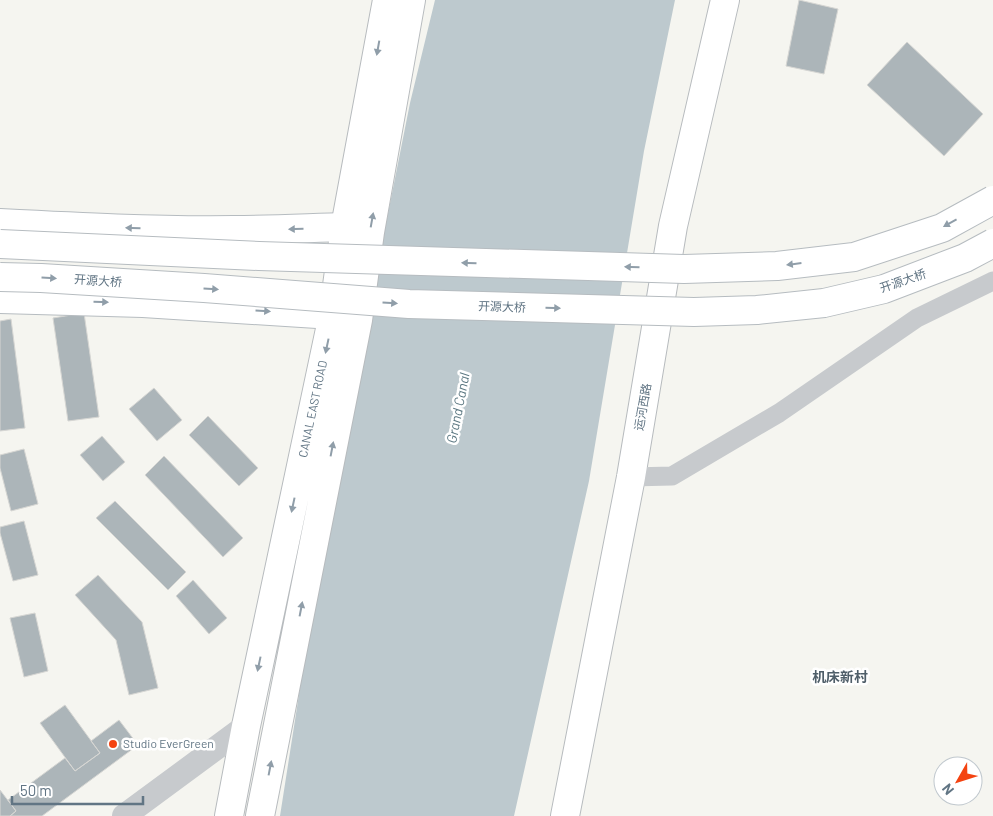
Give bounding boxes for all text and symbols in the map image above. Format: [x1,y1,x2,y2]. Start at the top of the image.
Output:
one-way arrow [373,40,381,56]
one-way arrow [368,212,376,228]
one-way arrow [943,219,958,227]
one-way arrow [125,224,141,232]
one-way arrow [288,225,304,233]
one-way arrow [461,258,477,266]
one-way arrow [786,260,802,268]
one-way arrow [624,263,640,271]
street label: 开源大桥 [878,266,928,294]
street label: 开源大桥 [74,271,123,289]
one-way arrow [41,275,57,283]
one-way arrow [203,285,219,293]
one-way arrow [93,298,109,306]
street label: 开源大桥 [478,298,526,314]
one-way arrow [383,299,399,307]
one-way arrow [545,304,561,312]
one-way arrow [256,307,272,315]
one-way arrow [322,338,330,354]
street label: CANAL EAST ROAD [295,359,329,459]
water label: Grand Canal [442,371,473,444]
street label: 运河西路 [631,382,653,432]
one-way arrow [329,441,337,457]
one-way arrow [289,497,297,512]
one-way arrow [297,601,305,616]
one-way arrow [255,656,263,671]
district label: 机床新村 [812,668,868,685]
place label: Studio EverGreen [123,736,214,750]
marker: Studio EverGreen [107,738,119,750]
north arrow [933,756,983,806]
one-way arrow [266,760,274,776]
scale bar [12,774,144,806]
text: 50 m [20,781,52,799]
text: N [938,781,957,798]

